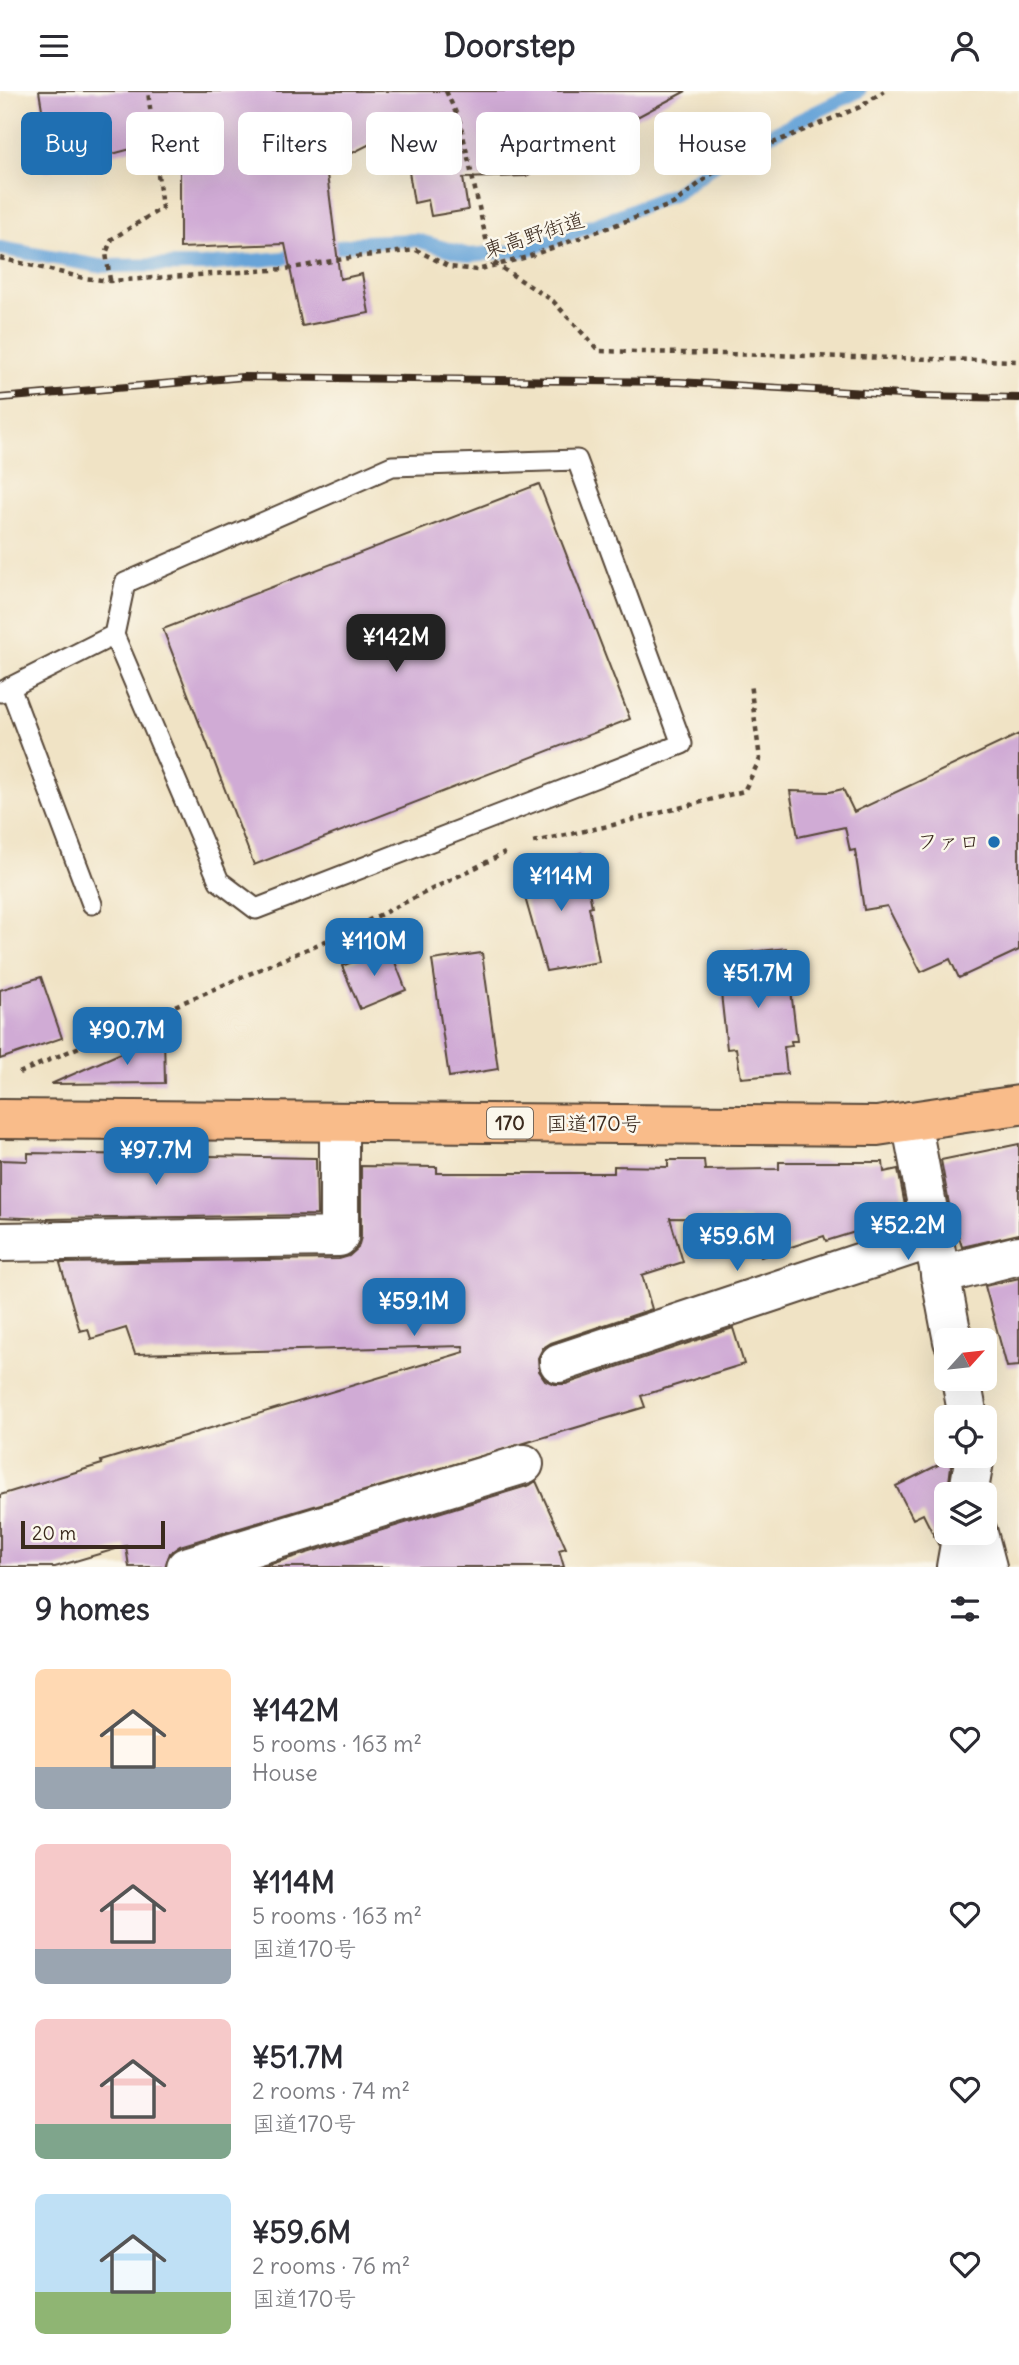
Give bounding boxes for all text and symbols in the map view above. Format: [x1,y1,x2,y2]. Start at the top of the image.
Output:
text: Doorstep [443,25,576,66]
icon: menu [35,27,73,65]
icon: person [946,27,984,65]
chip: Buy [21,112,112,175]
chip: Rent [126,112,224,175]
chip: Filters [238,112,352,175]
chip: New [366,112,462,175]
chip: Apartment [476,112,640,175]
chip: House [654,112,771,175]
street label: 東高野街道 [480,205,588,264]
pin: ¥142M [347,615,445,674]
text: ¥142M [362,622,430,651]
place label: ファロ [917,828,980,855]
marker: ファロ [986,834,1002,850]
pin: ¥114M [512,853,610,913]
text: ¥114M [529,861,593,890]
pin: ¥110M [325,919,423,978]
text: ¥110M [341,926,407,955]
pin: ¥51.7M [701,951,815,1010]
text: ¥51.7M [723,958,793,987]
pin: ¥90.7M [70,1007,184,1067]
text: ¥90.7M [89,1015,165,1044]
road number: 170 [487,1107,533,1139]
street label: 国道170号 [546,1110,642,1137]
pin: ¥97.7M [99,1127,213,1187]
text: ¥97.7M [120,1135,192,1164]
pin: ¥52.2M [851,1203,965,1262]
text: ¥52.2M [870,1210,946,1239]
pin: ¥59.6M [680,1213,794,1273]
text: ¥59.6M [699,1221,775,1250]
pin: ¥59.1M [357,1279,471,1338]
text: ¥59.1M [378,1286,450,1315]
north arrow [934,1328,998,1391]
map controls [934,1328,997,1545]
button: locate [934,1405,997,1468]
button: layers [934,1482,997,1545]
scale bar [21,1518,164,1550]
text: 20 m [32,1521,76,1545]
text: 9 homes [35,1590,150,1628]
icon: filters [946,1590,984,1628]
text: ¥142M [252,1691,340,1729]
icon: home [91,1697,175,1781]
icon: heart [946,1720,984,1758]
text: 5 rooms · 163 m² [252,1729,422,1758]
text: House [252,1758,318,1787]
text: ¥114M [252,1863,335,1901]
icon: home [91,1872,175,1956]
icon: heart [946,1895,984,1933]
text: 5 rooms · 163 m² [252,1901,422,1930]
text: 国道170号 [252,1934,357,1963]
text: ¥51.7M [252,2038,344,2076]
icon: home [91,2047,175,2131]
icon: heart [946,2070,984,2108]
text: 2 rooms · 74 m² [252,2076,410,2105]
text: 国道170号 [252,2109,357,2138]
text: ¥59.6M [252,2213,351,2251]
icon: home [91,2222,175,2306]
icon: heart [946,2245,984,2283]
text: 2 rooms · 76 m² [252,2251,410,2280]
text: 国道170号 [252,2284,357,2313]

